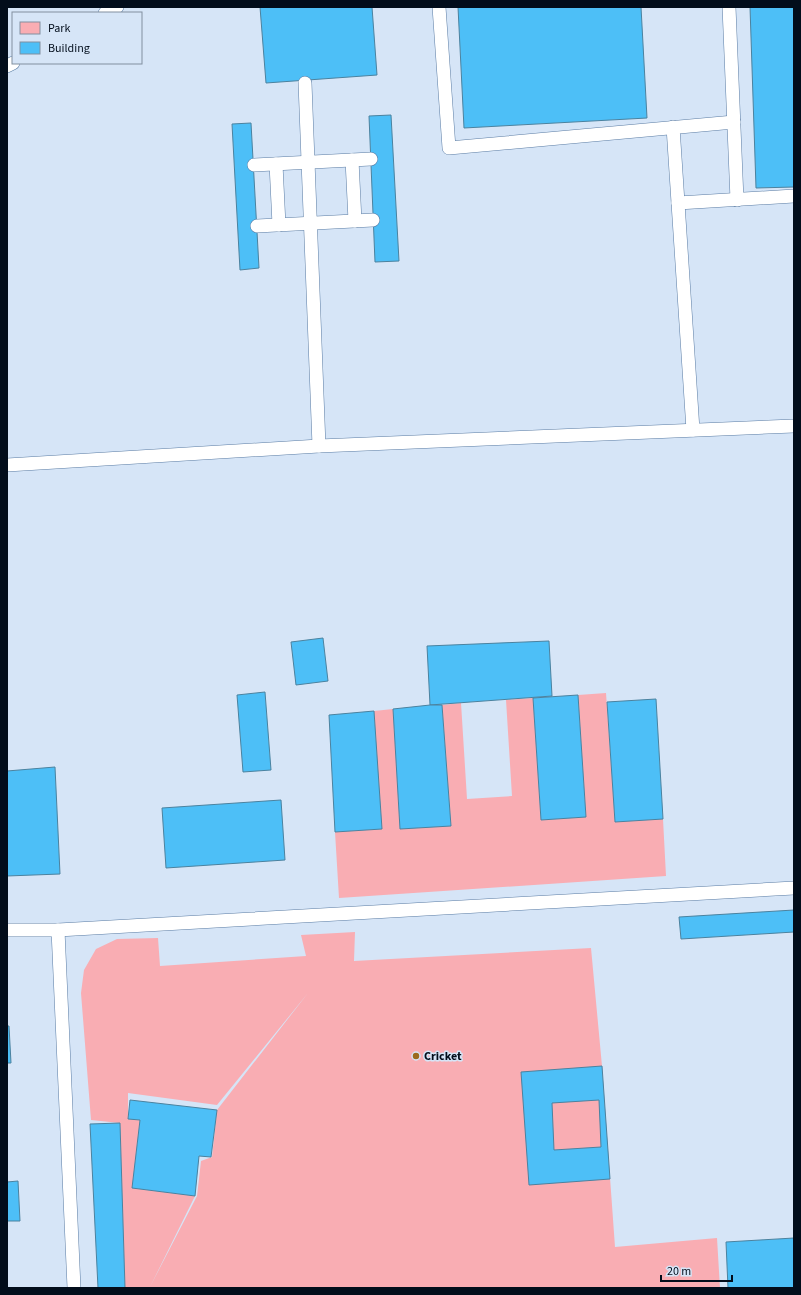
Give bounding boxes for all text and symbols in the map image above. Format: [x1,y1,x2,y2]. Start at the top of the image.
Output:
legend [12,12,142,64]
text: Park [48,20,70,37]
text: Building [48,40,90,57]
place label: Cricket [424,1048,462,1065]
marker: Cricket [411,1051,421,1061]
scale bar [661,1257,732,1283]
text: 20 m [667,1263,691,1280]

